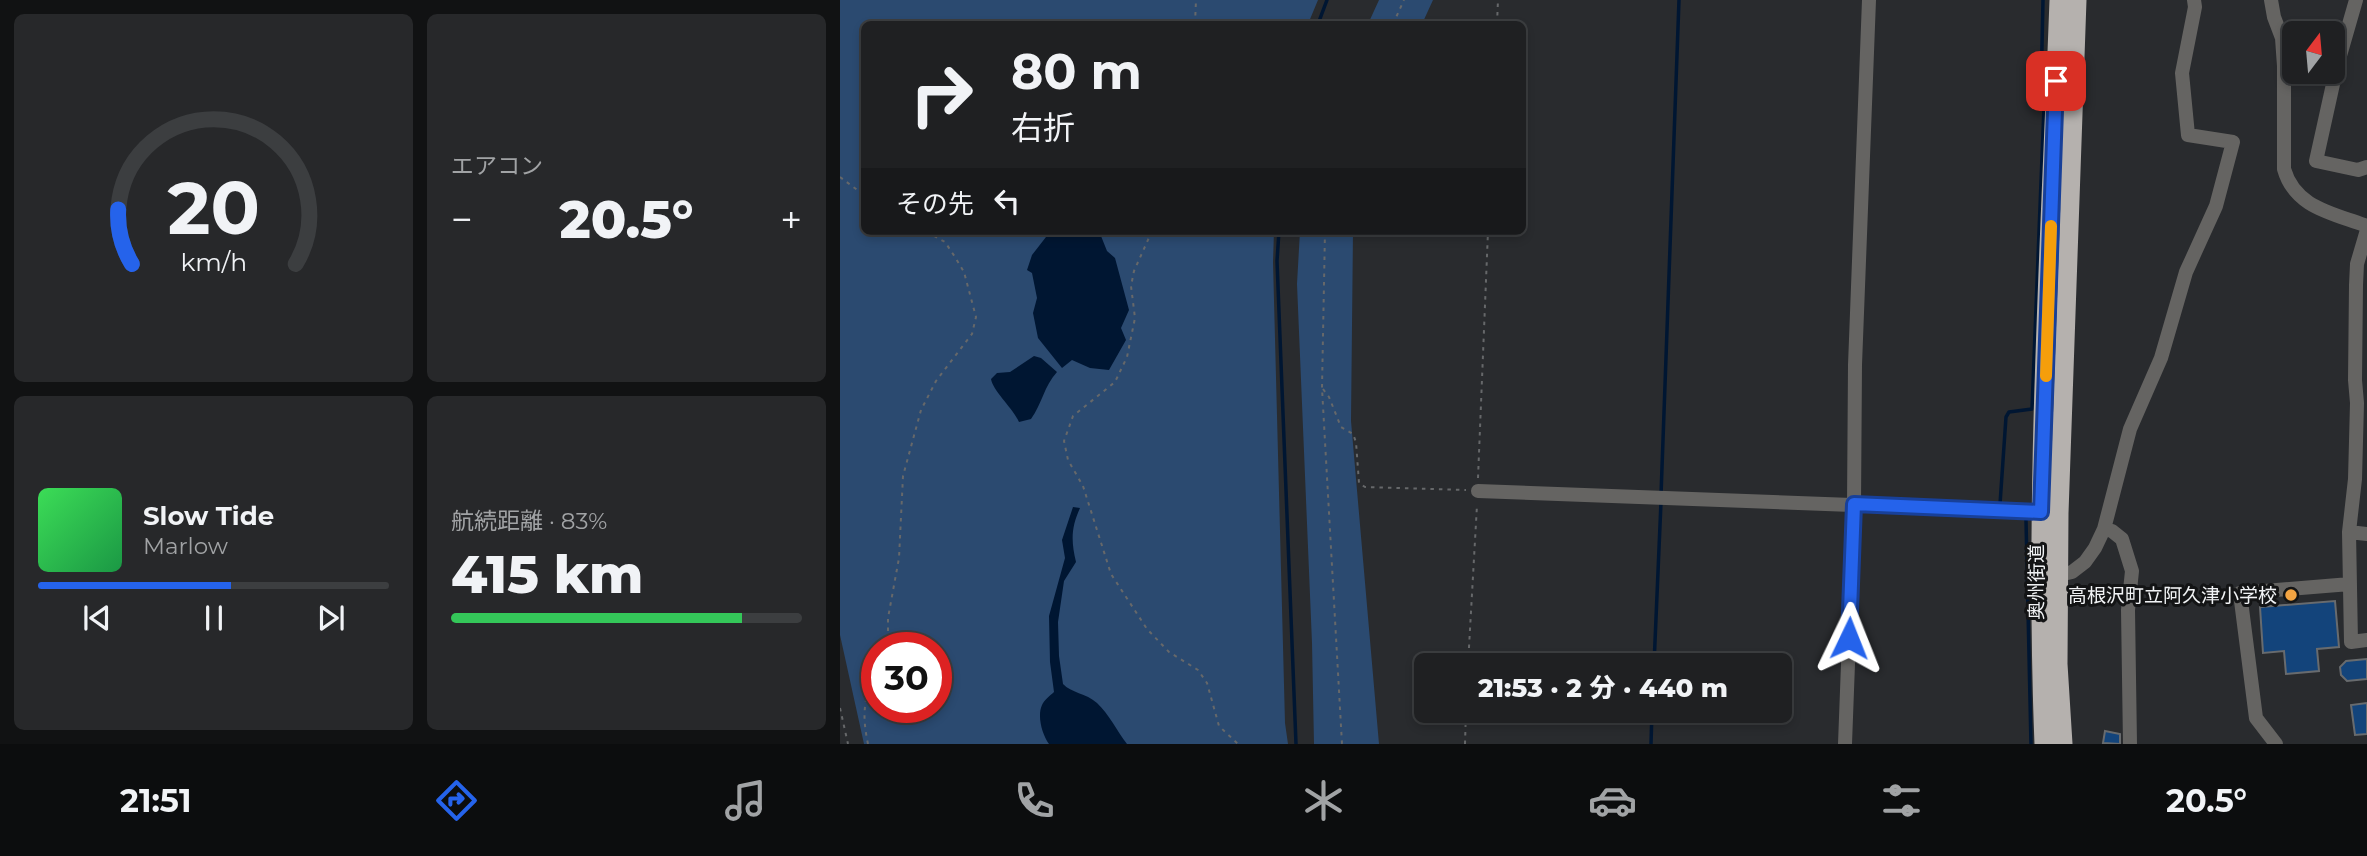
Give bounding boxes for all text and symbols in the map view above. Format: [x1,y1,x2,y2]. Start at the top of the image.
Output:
north arrow [2282,21,2345,84]
map controls [2282,21,2345,84]
text: 80 m [1011,42,1142,101]
icon: right [896,49,987,140]
pin [2026,51,2086,111]
icon: arrive [2037,62,2075,100]
text: 右折 [1011,108,1075,147]
text: エアコン [451,152,543,180]
text: 20 [167,164,260,252]
icon: left [988,182,1026,220]
text: 20.5° [560,188,693,251]
text: その先 [896,188,974,220]
text: − [451,196,473,243]
text: + [780,196,802,243]
text: km/h [180,247,247,277]
text: Slow Tide [143,500,274,532]
text: 航続距離 · 83% [451,507,607,535]
text: Marlow [143,532,228,560]
text: 415 km [451,543,643,606]
street label: 奥州街道 [2025,544,2048,620]
place label: 高根沢町立阿久津小学校 [2068,584,2277,607]
marker: 高根沢町立阿久津小学校 [2283,587,2299,603]
icon: previous [78,599,116,637]
icon: pause [195,599,233,637]
icon: next [312,599,350,637]
position arrow [1812,601,1886,675]
speed limit sign: 30 [861,632,952,723]
text: 21:53 · 2 分 · 440 m [1478,672,1728,704]
icon: directions [432,776,481,825]
icon: music [721,776,770,825]
icon: phone [1010,776,1059,825]
icon: climate [1299,776,1348,825]
icon: car [1588,776,1637,825]
icon: filters [1877,776,1926,825]
text: 21:51 [120,781,191,820]
text: 20.5° [2166,781,2247,820]

